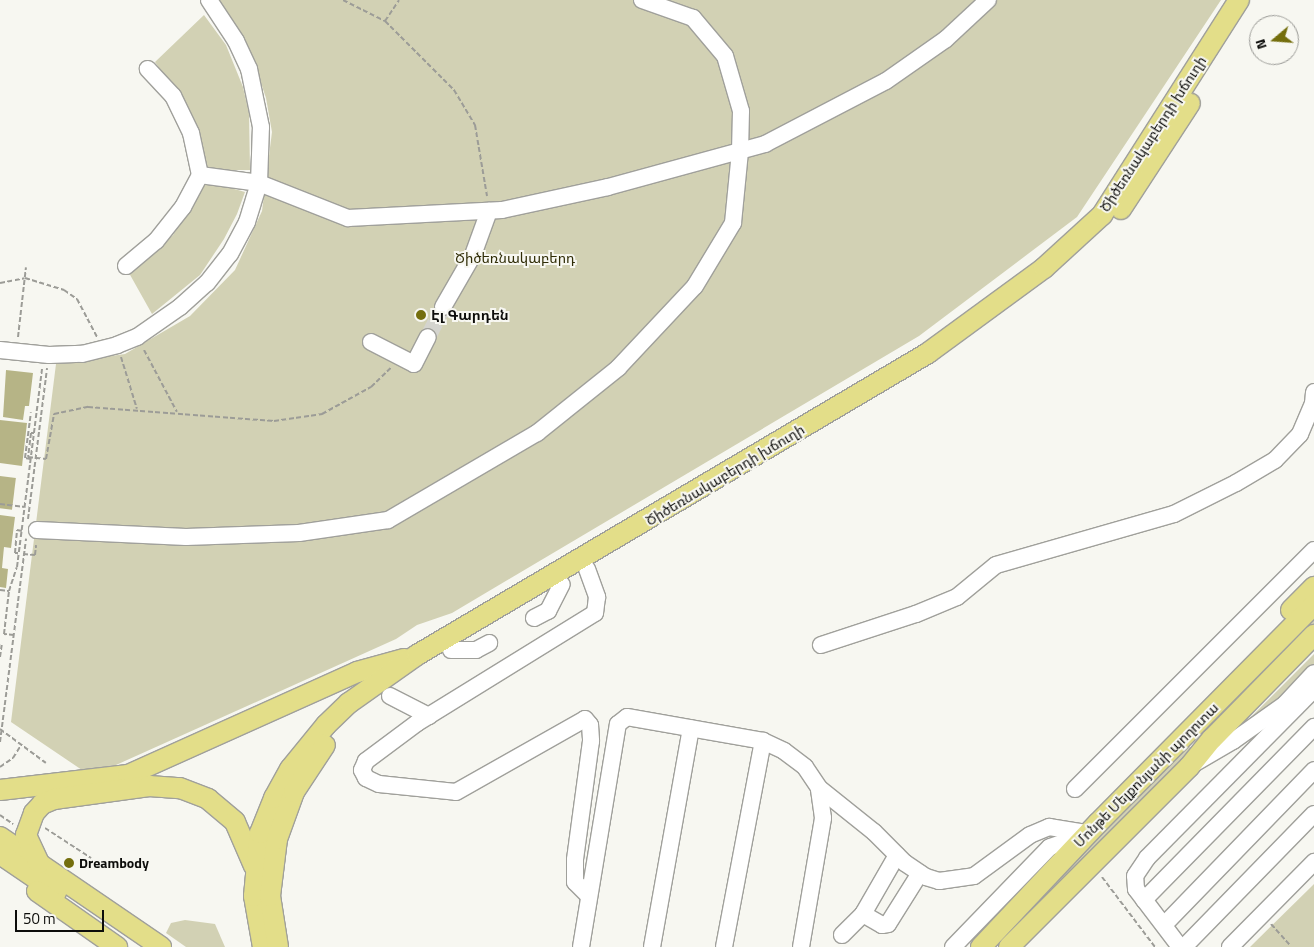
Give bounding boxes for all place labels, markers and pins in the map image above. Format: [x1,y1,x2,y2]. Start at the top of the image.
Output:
place label: Էլ Գարդեն [431,307,509,323]
marker: Էլ Գարդեն [415,309,427,321]
place label: Dreambody [79,855,149,871]
marker: Dreambody [63,857,75,869]

